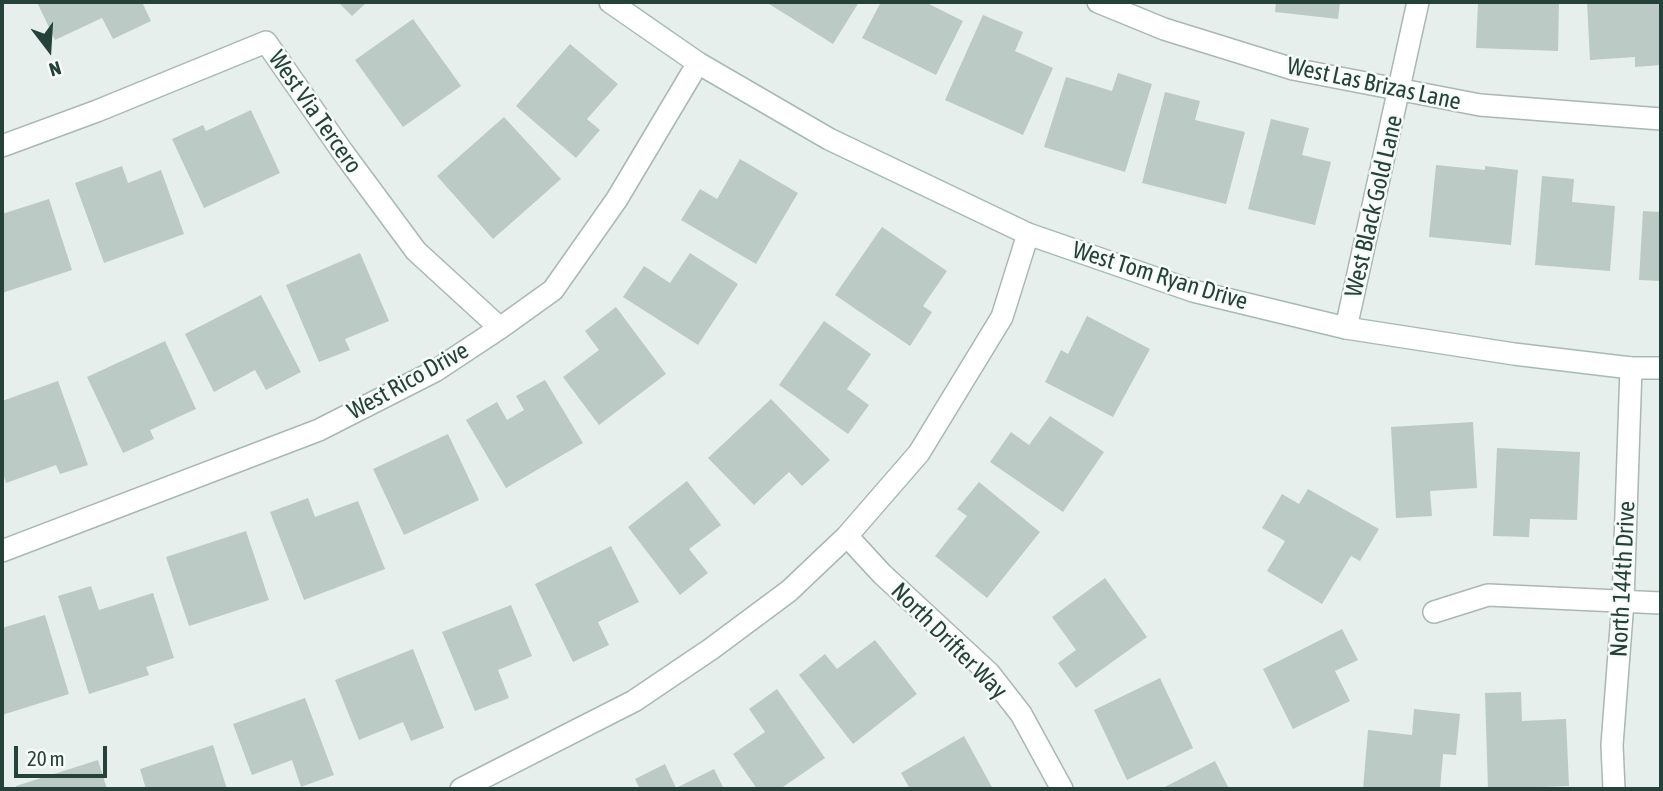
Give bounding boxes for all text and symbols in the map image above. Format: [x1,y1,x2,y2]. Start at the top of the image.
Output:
north arrow [14,14,84,84]
street label: West Via Tercero [262,45,368,179]
street label: West Las Brizas Lane [1284,52,1464,116]
text: N [47,57,64,81]
street label: West Black Gold Lane [1339,112,1409,300]
street label: West Tom Ryan Drive [1069,236,1251,316]
street label: West Rico Drive [343,336,473,426]
street label: North 144th Drive [1605,500,1641,658]
street label: North Drifter Way [885,577,1013,705]
scale bar [18,732,110,776]
text: 20 m [27,746,65,770]

